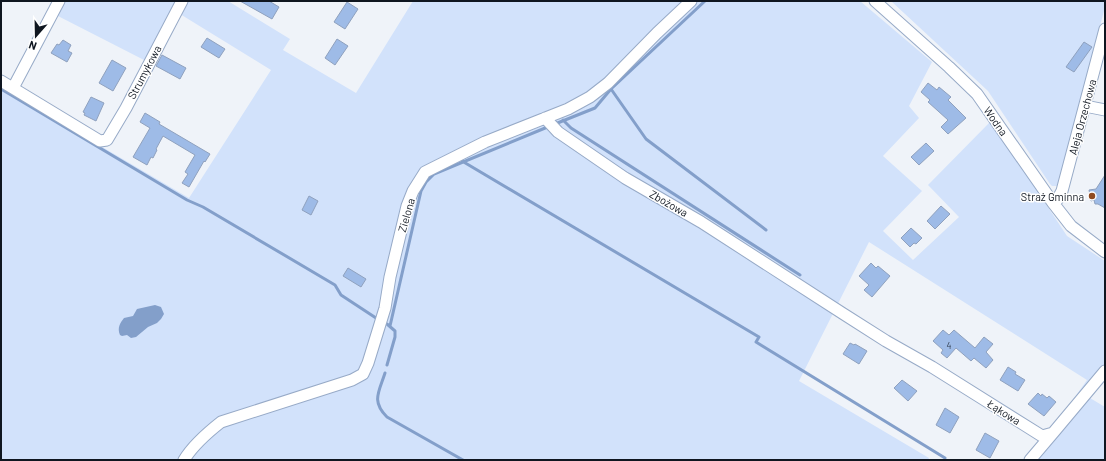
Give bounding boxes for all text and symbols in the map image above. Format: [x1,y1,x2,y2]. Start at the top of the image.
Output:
north arrow [16,16,56,56]
text: N [27,39,38,53]
street label: Strumykowa [124,43,164,101]
street label: Aleja Orzechowa [1066,78,1098,156]
street label: Wodna [981,104,1011,138]
street label: Zbożowa [648,187,690,219]
place label: Straż Gminna [1021,190,1084,203]
marker: Straż Gminna [1087,191,1097,201]
street label: Zielona [395,196,417,234]
house number: 4 [947,340,952,351]
street label: Łąkowa [984,396,1023,427]

